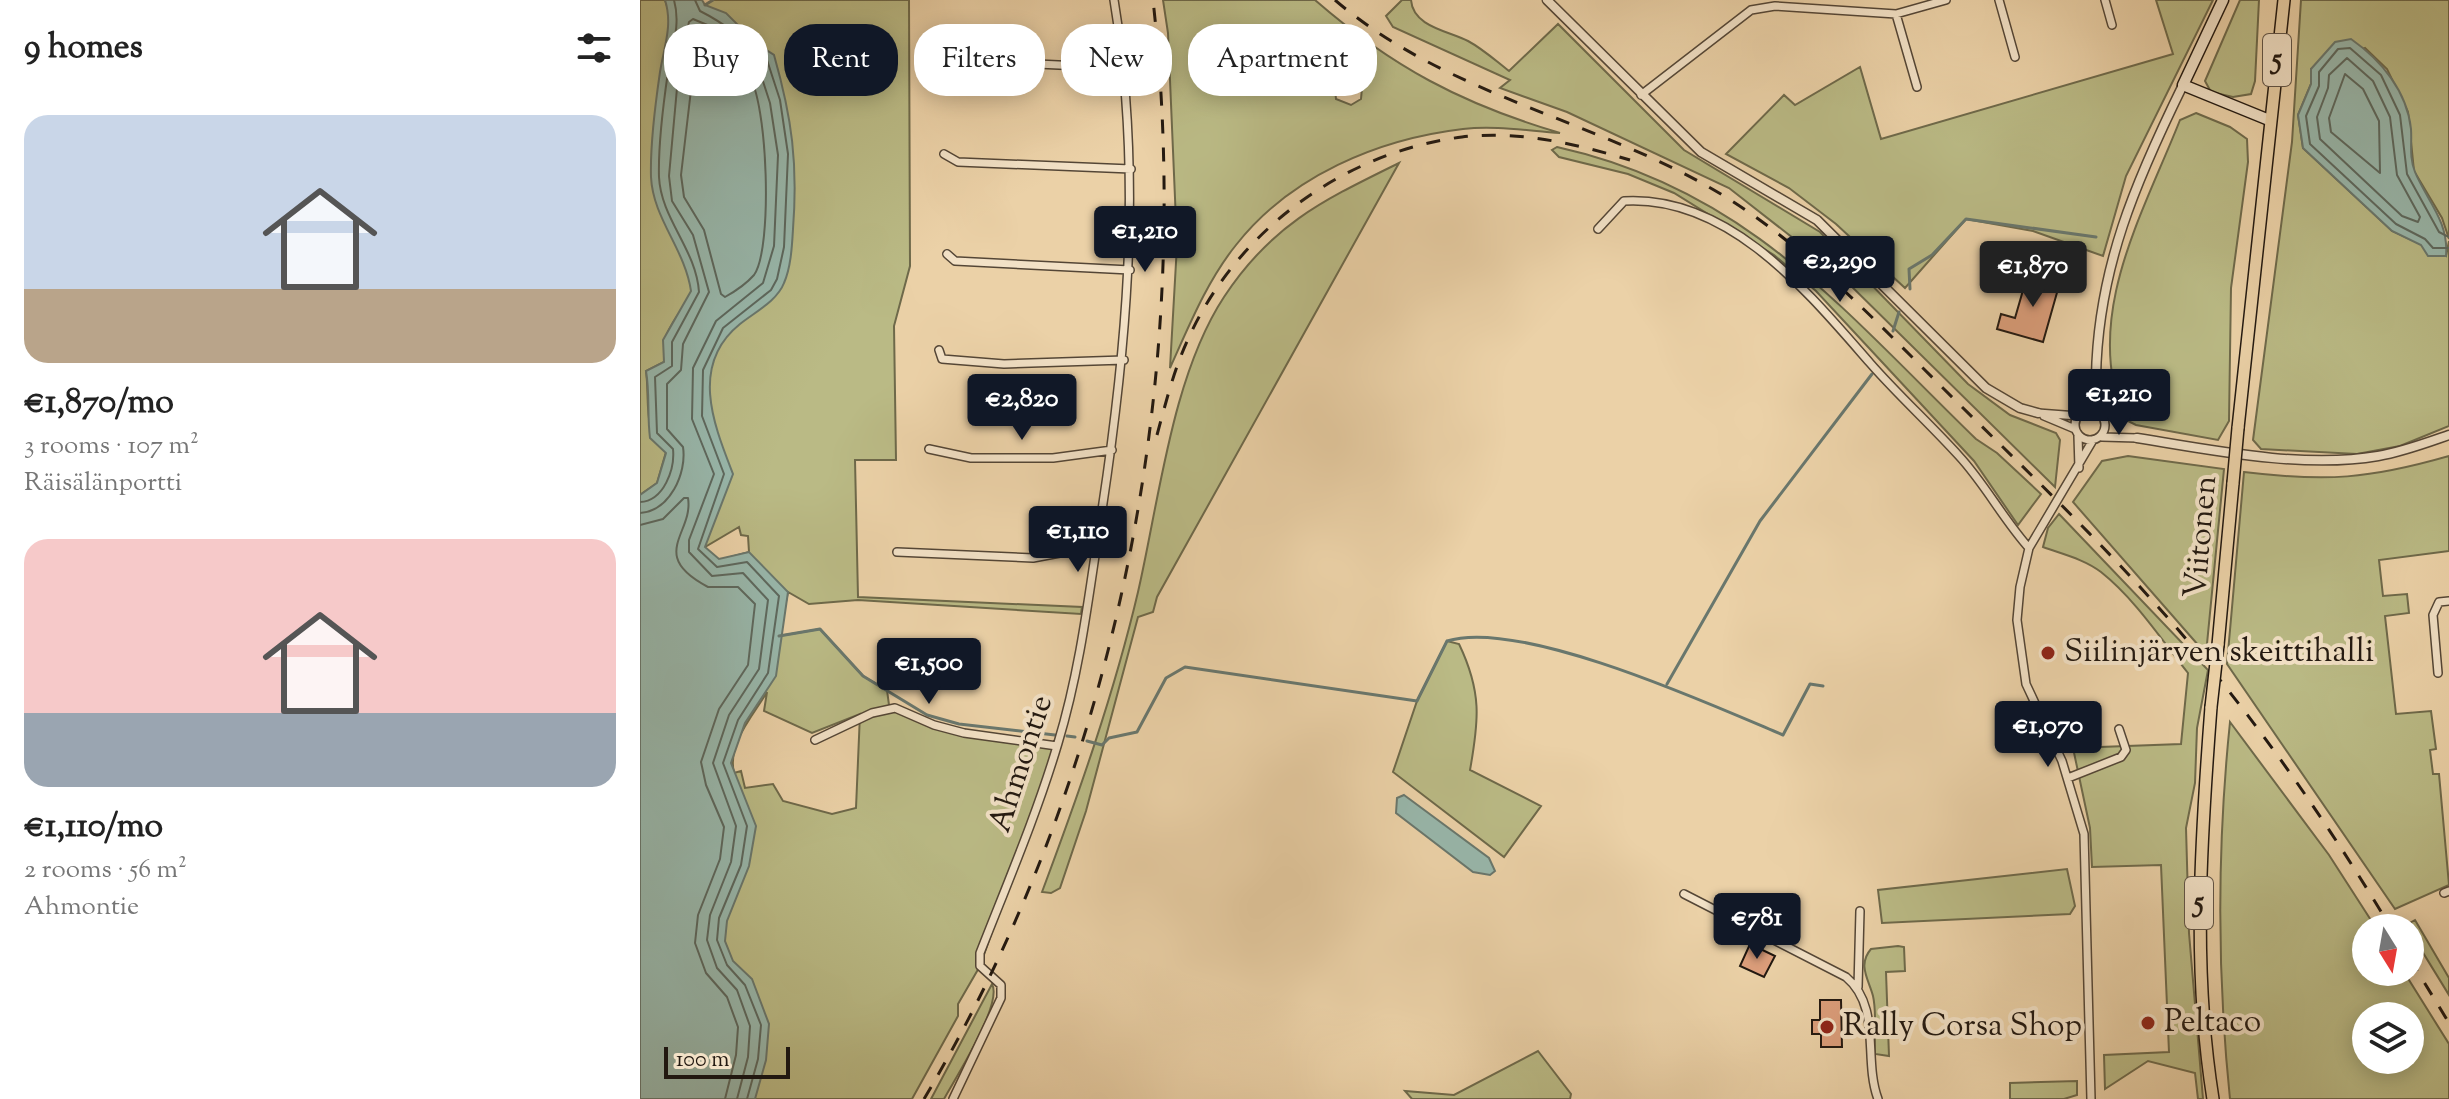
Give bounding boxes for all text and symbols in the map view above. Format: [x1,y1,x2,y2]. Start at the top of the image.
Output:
text: 9 homes [24,24,143,73]
chip: Buy [664,24,768,96]
chip: Rent [784,24,898,96]
chip: Filters [914,24,1045,96]
chip: New [1061,24,1172,96]
chip: Apartment [1188,24,1377,96]
icon: filters [572,26,616,70]
road number: 5 [2263,34,2291,86]
icon: home [248,167,392,311]
pin: €1,210 [1080,206,1210,274]
text: €1,210 [1112,213,1178,250]
pin: €2,290 [1775,236,1905,304]
pin: €1,870 [1968,241,2098,309]
text: €2,290 [1804,243,1876,280]
text: €1,870 [1998,248,2068,285]
pin: €1,210 [2054,369,2184,437]
pin: €2,820 [957,374,1087,442]
text: €1,210 [2086,376,2152,413]
text: €1,870/mo [24,379,174,428]
text: €2,820 [985,381,1059,418]
text: 3 rooms · 107 m² [24,428,199,465]
text: Räisälänportti [24,465,182,502]
street label: Viitonen [2174,474,2230,600]
pin: €1,110 [1013,506,1143,574]
text: €1,110 [1047,513,1109,550]
icon: home [248,591,392,735]
place label: Siilinjärven skeittihalli [2064,630,2374,676]
pin: €1,500 [864,638,994,706]
marker: Siilinjärven skeittihalli [2039,644,2057,662]
text: €1,500 [895,645,963,682]
street label: Ahmontie [978,689,1066,839]
pin: €1,070 [1983,701,2113,769]
text: €1,070 [2013,708,2083,745]
text: €1,110/mo [24,803,163,852]
text: 2 rooms · 56 m² [24,852,187,889]
road number: 5 [2185,877,2213,929]
text: Ahmontie [24,889,139,926]
pin: €781 [1710,893,1804,961]
text: €781 [1732,900,1782,937]
north arrow [2352,914,2424,986]
map controls [2352,914,2424,1074]
place label: Peltaco [2164,1000,2261,1046]
button: layers [2352,1002,2424,1074]
place label: Rally Corsa Shop [1843,1004,2082,1050]
marker: Peltaco [2139,1014,2157,1032]
marker: Rally Corsa Shop [1818,1018,1836,1036]
scale bar [664,1043,790,1079]
text: 100 m [676,1045,729,1077]

